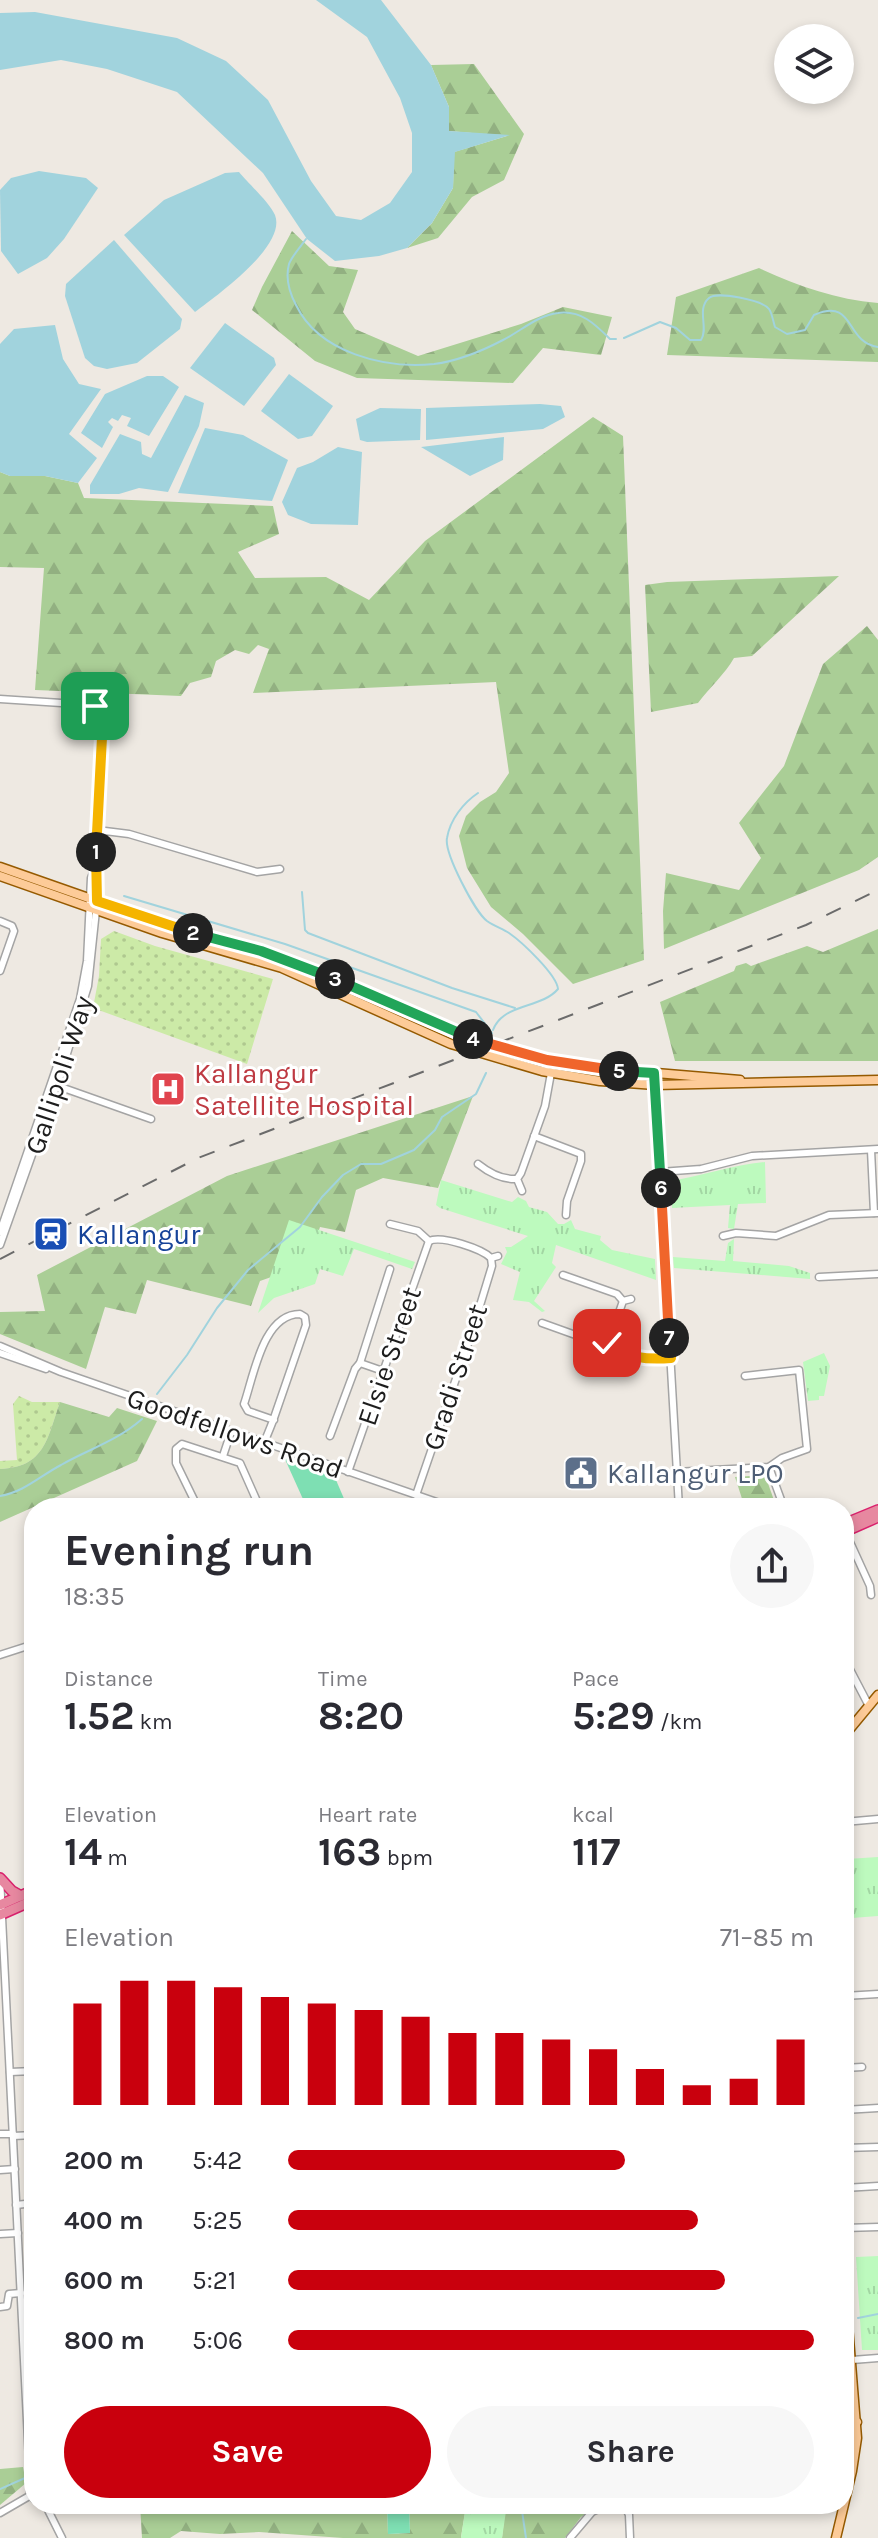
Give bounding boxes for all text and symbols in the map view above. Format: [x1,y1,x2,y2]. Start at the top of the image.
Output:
map controls [774,24,854,104]
button: layers [774,24,854,104]
pin [61,672,129,740]
icon: arrive [73,684,117,728]
pin: 1 [76,832,116,872]
text: 1 [92,839,100,865]
pin: 2 [173,913,213,953]
text: 2 [186,920,200,946]
pin: 3 [315,959,355,999]
text: 3 [328,966,342,992]
street label: Gallipoli Way [18,992,100,1158]
pin: 4 [453,1019,493,1059]
text: 4 [466,1026,480,1052]
pin: 5 [599,1051,639,1091]
place label: Kallangur Satellite Hospital [194,1057,414,1122]
text: 5 [613,1058,625,1084]
hospital icon: Kallangur Satellite Hospital [149,1070,187,1108]
pin: 6 [641,1168,681,1208]
text: 6 [654,1175,668,1201]
station icon: Kallangur [32,1215,70,1253]
place label: Kallangur [77,1218,201,1251]
street label: Elsie Street [350,1282,428,1430]
street label: Gradi Street [416,1300,494,1454]
pin [573,1309,641,1377]
pin: 7 [649,1318,689,1358]
icon: check [585,1321,629,1365]
text: 7 [664,1325,674,1351]
street label: Goodfellows Road [123,1381,347,1485]
public building icon: Kallangur LPO [562,1454,600,1492]
place label: Kallangur LPO [607,1457,784,1490]
button: share [730,1524,814,1608]
text: Evening run [64,1525,314,1576]
text: 18:35 [64,1581,125,1612]
text: Distance [64,1666,153,1692]
text: Time [318,1666,367,1692]
text: Pace [572,1666,619,1692]
text: 1.52 [64,1692,134,1739]
text: 8:20 [318,1692,404,1739]
text: 5:29 [572,1692,655,1739]
text: km [134,1709,173,1735]
text: /km [655,1709,702,1735]
text: Elevation [64,1802,157,1828]
text: Heart rate [318,1802,417,1828]
text: kcal [572,1802,614,1828]
text: 14 [64,1828,102,1875]
text: 163 [318,1828,381,1875]
text: 117 [572,1828,620,1875]
text: m [102,1845,128,1871]
text: bpm [381,1845,433,1871]
text: Elevation [64,1922,174,1953]
text: 71–85 m [720,1922,814,1953]
text: 200 m [64,2145,144,2176]
text: 5:42 [192,2145,242,2176]
text: 400 m [64,2205,144,2236]
text: 5:25 [192,2205,242,2236]
text: 600 m [64,2265,144,2296]
text: 5:21 [192,2265,236,2296]
text: 800 m [64,2325,145,2356]
text: 5:06 [192,2325,243,2356]
button: Save [64,2406,431,2498]
button: Share [447,2406,814,2498]

